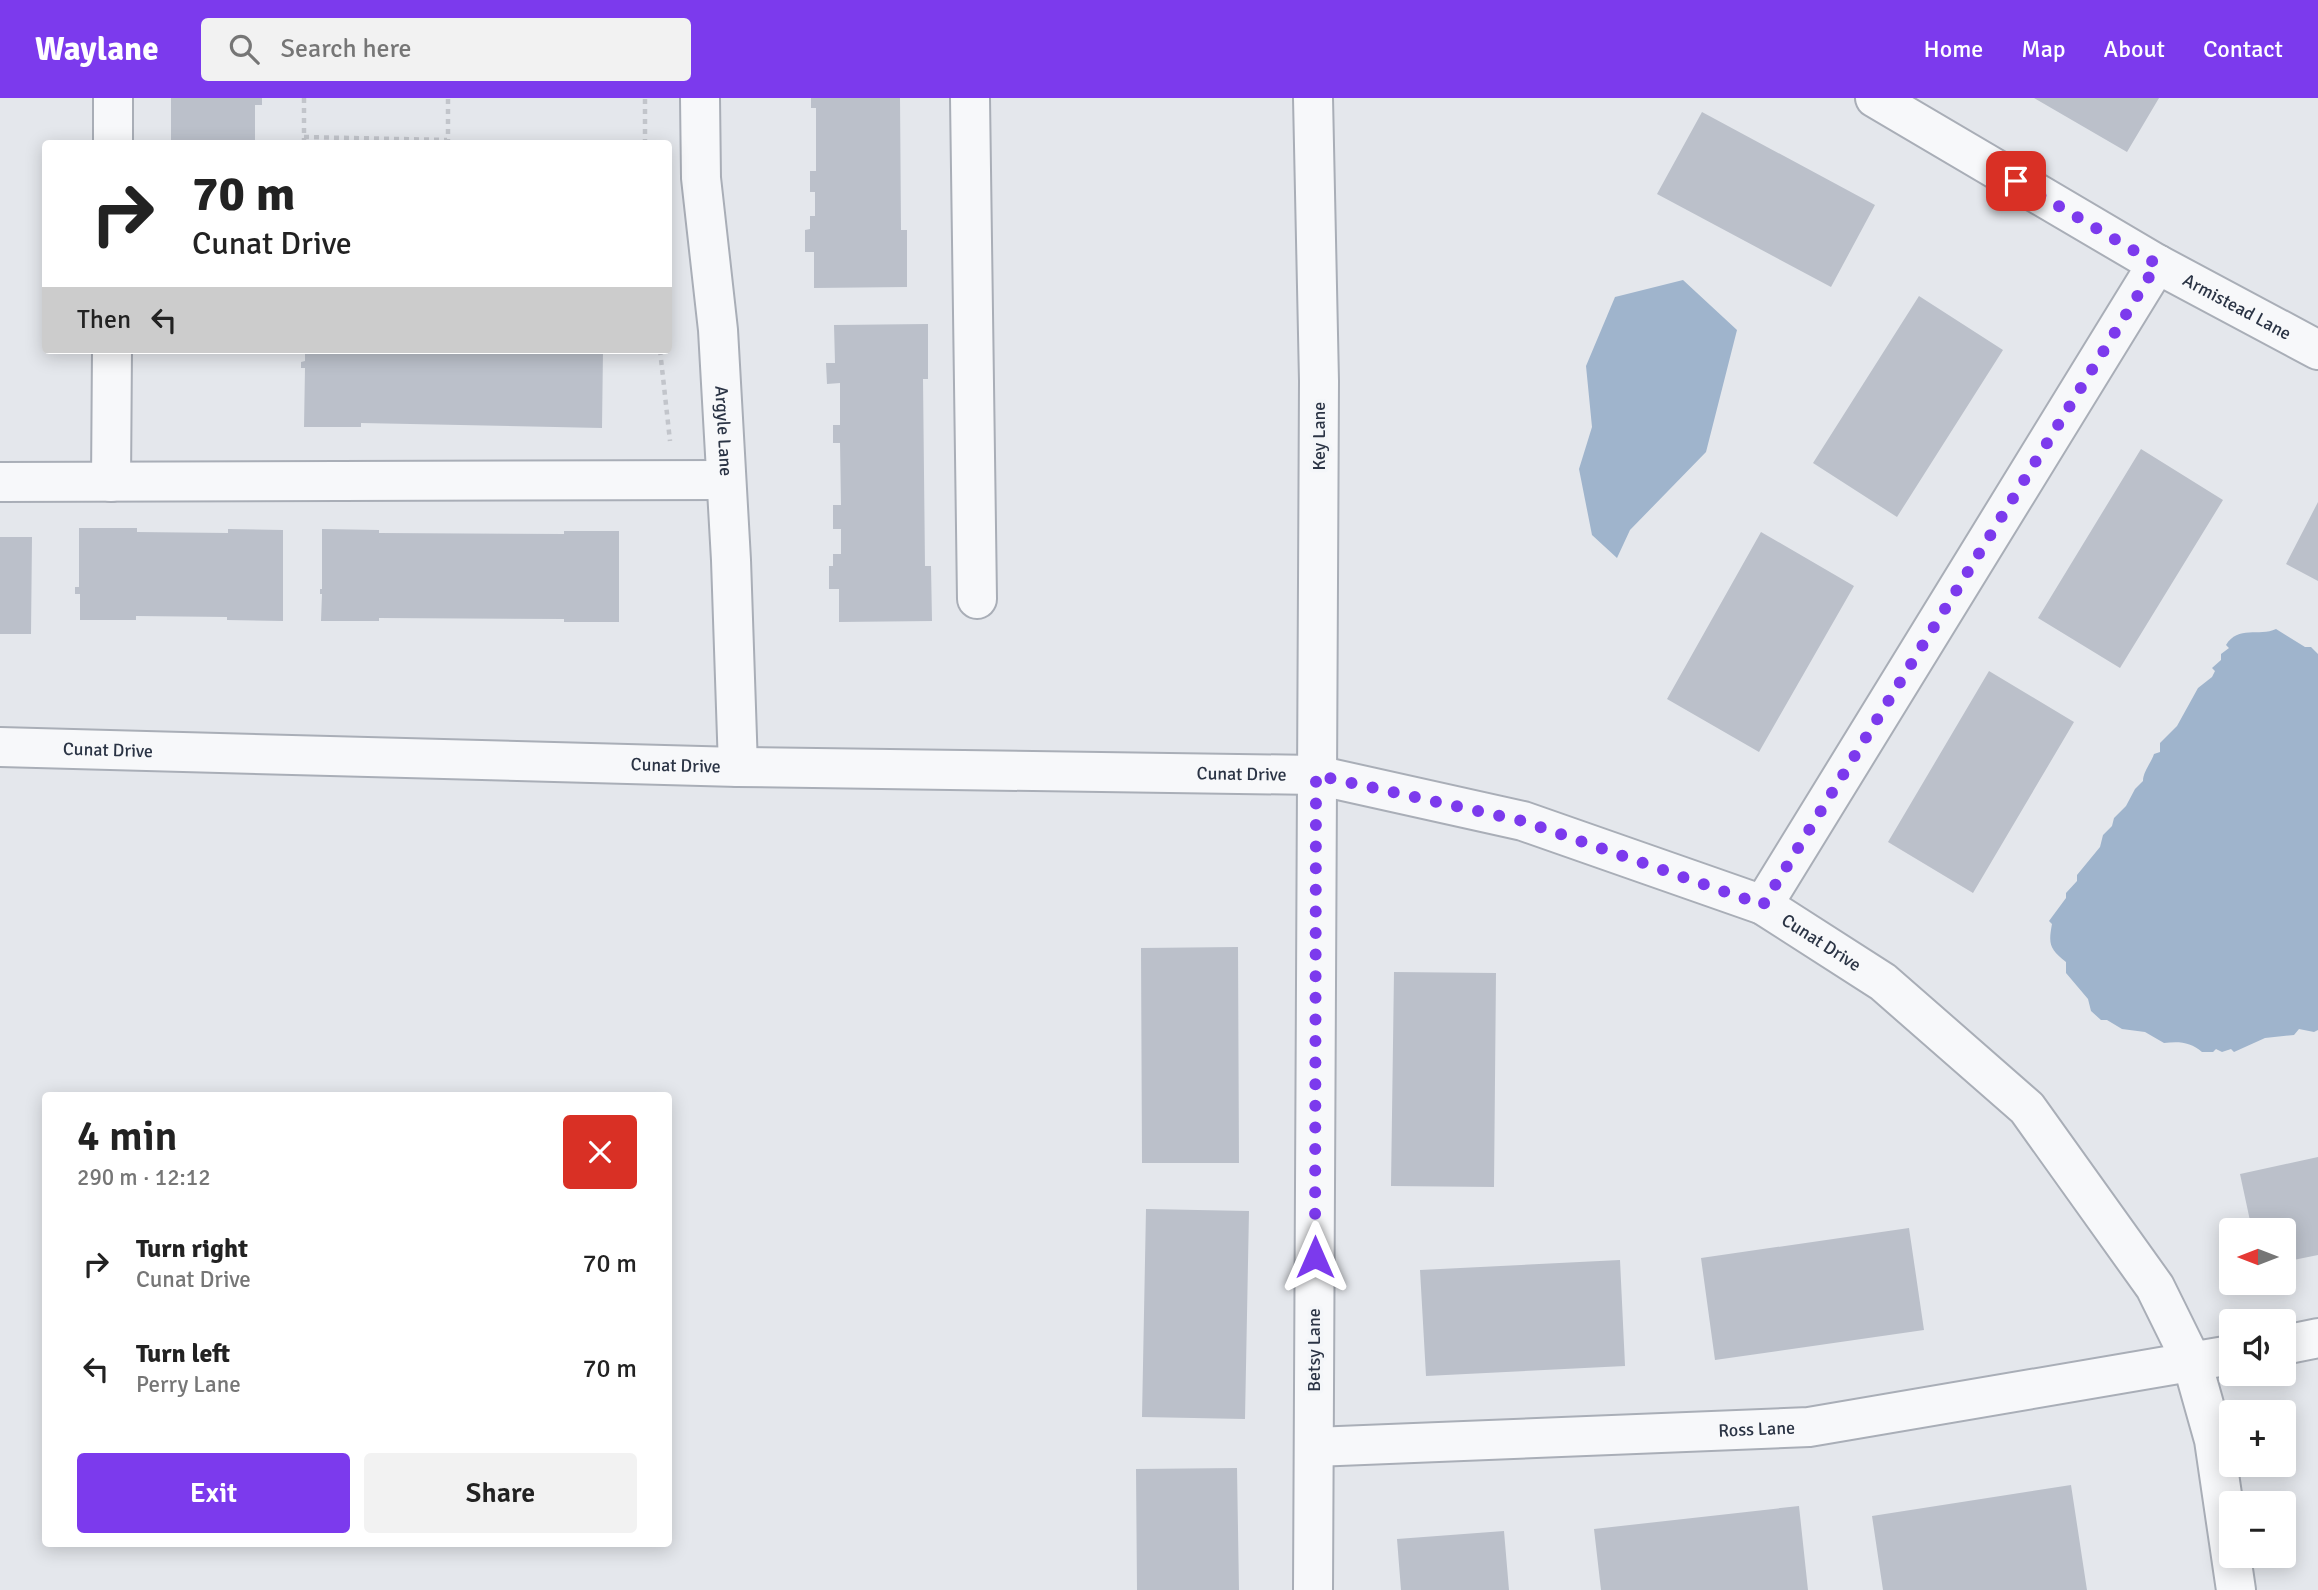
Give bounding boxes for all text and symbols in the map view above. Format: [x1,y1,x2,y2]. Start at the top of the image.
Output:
search box [201,18,691,81]
text: Waylane [35,29,159,70]
icon: search [225,30,263,68]
text: Search here [281,33,412,65]
text: Home [1923,34,1983,64]
text: Map [2021,34,2066,64]
text: About [2104,34,2165,64]
text: Contact [2203,34,2283,64]
pin [1986,151,2046,211]
icon: arrive [1997,162,2035,200]
text: 70 m [192,164,295,224]
icon: right [77,168,168,259]
text: Cunat Drive [192,224,352,263]
street label: Armistead Lane [2179,269,2295,345]
icon: left [145,301,183,339]
text: Then [77,304,131,336]
street label: Argyle Lane [710,385,737,477]
street label: Key Lane [1308,402,1330,470]
street label: Cunat Drive [63,738,153,762]
street label: Cunat Drive [630,753,721,778]
street label: Cunat Drive [1197,762,1287,786]
street label: Cunat Drive [1778,909,1865,976]
text: 4 min [77,1111,178,1162]
button: close [563,1115,637,1189]
text: 290 m · 12:12 [77,1163,211,1192]
north arrow [2219,1218,2296,1295]
map controls [2219,1218,2296,1568]
position arrow [1278,1220,1352,1294]
text: Turn right [136,1233,248,1265]
icon: right [77,1245,115,1283]
text: 70 m [582,1248,637,1280]
text: Cunat Drive [136,1265,251,1294]
street label: Betsy Lane [1303,1308,1325,1392]
button: sound [2219,1309,2296,1386]
text: Turn left [136,1338,230,1370]
icon: left [77,1350,115,1388]
text: 70 m [582,1353,637,1385]
text: Perry Lane [136,1370,241,1399]
button: + [2219,1400,2296,1477]
street label: Ross Lane [1718,1417,1796,1442]
button: Exit [77,1453,350,1533]
button: Share [364,1453,637,1533]
button: − [2219,1491,2296,1568]

